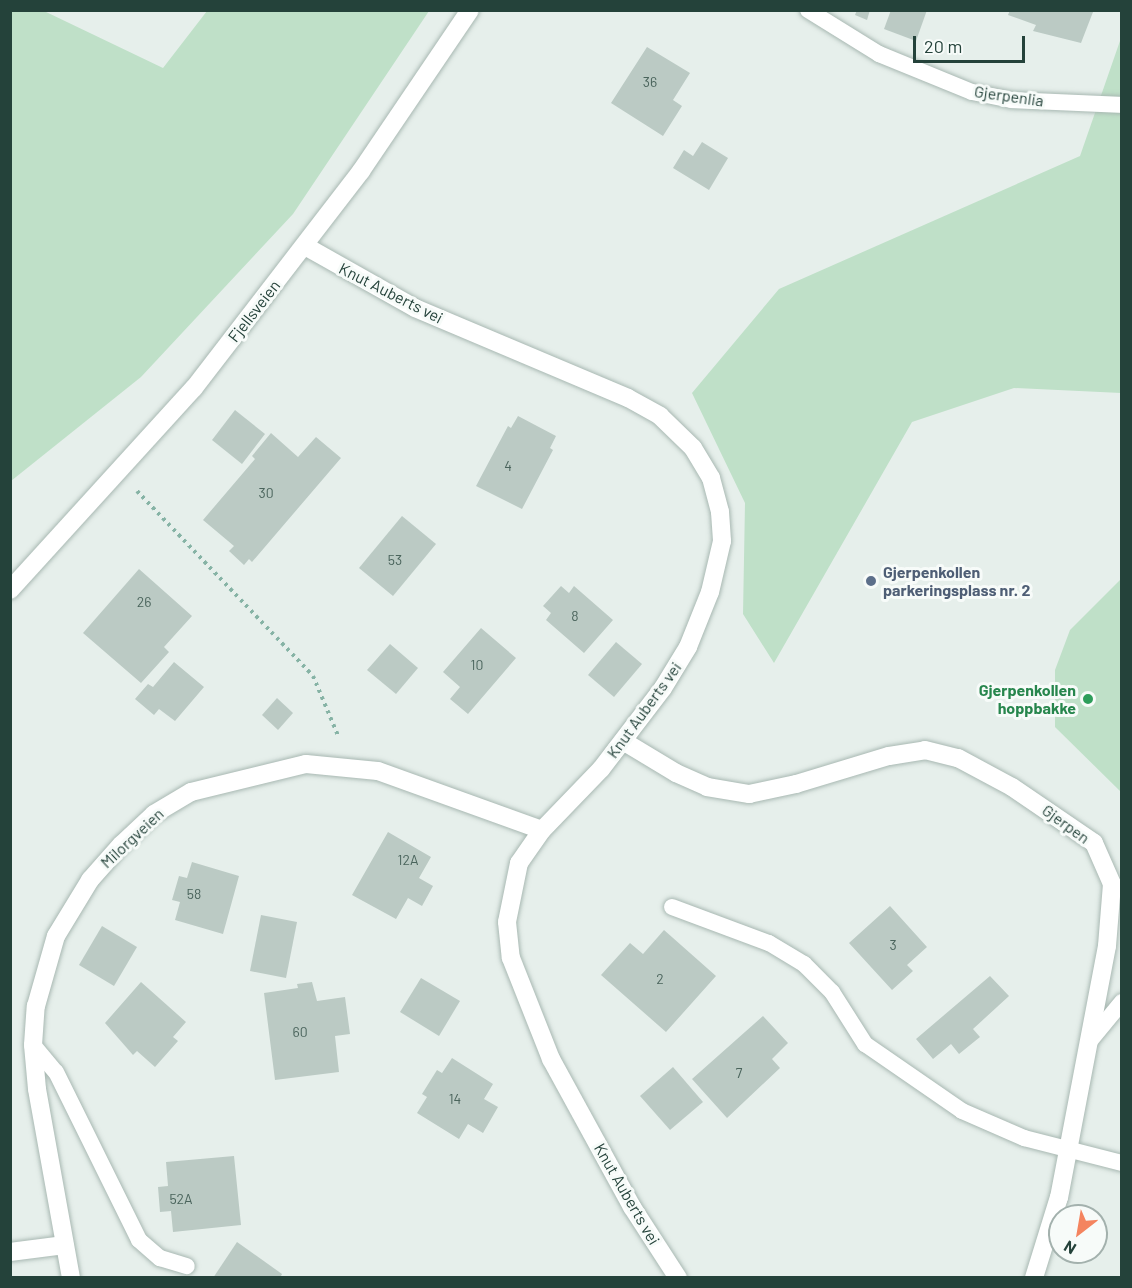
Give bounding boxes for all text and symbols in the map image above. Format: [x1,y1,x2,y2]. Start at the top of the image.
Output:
scale bar [916,24,1028,62]
text: 20 m [924,35,962,57]
house number: 36 [643,74,657,90]
street label: Gjerpenlia [973,82,1045,110]
street label: Knut Auberts vei [336,259,446,327]
street label: Fjellsveien [224,276,284,346]
house number: 4 [504,458,512,474]
house number: 30 [258,485,274,501]
house number: 53 [388,552,402,568]
place label: Gjerpenkollen parkeringsplass nr. 2 [883,562,1030,600]
marker: Gjerpenkollen parkeringsplass nr. 2 [864,574,878,588]
house number: 26 [137,594,151,610]
house number: 8 [571,608,579,624]
house number: 10 [471,657,483,673]
street label: Knut Auberts vei [603,658,685,762]
place label: Gjerpenkollen hoppbakke [979,680,1076,718]
marker: Gjerpenkollen hoppbakke [1081,692,1095,706]
street label: Gjerpen [1039,800,1093,848]
street label: Milorgveien [96,804,168,872]
house number: 12A [398,852,418,868]
house number: 58 [187,886,201,902]
house number: 3 [889,937,897,953]
house number: 2 [656,971,664,987]
house number: 60 [292,1024,308,1040]
house number: 7 [736,1065,742,1081]
house number: 14 [449,1091,461,1107]
street label: Knut Auberts vei [590,1140,664,1248]
house number: 52A [169,1191,193,1207]
north arrow [1048,1204,1108,1264]
text: N [1060,1237,1079,1259]

